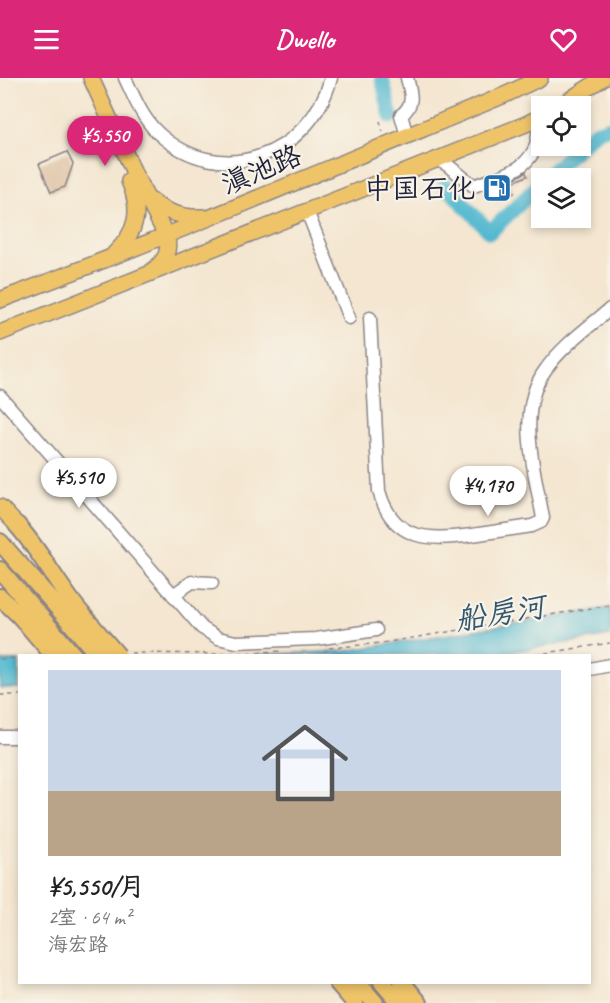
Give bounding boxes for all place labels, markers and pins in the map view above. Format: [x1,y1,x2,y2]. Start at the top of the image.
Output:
pin: ¥5,550 [56,116,154,167]
place label: 中国石化 [364,171,476,206]
fuel station icon: 中国石化 [481,172,513,204]
pin: ¥5,510 [30,458,128,509]
pin: ¥4,170 [439,466,537,517]

